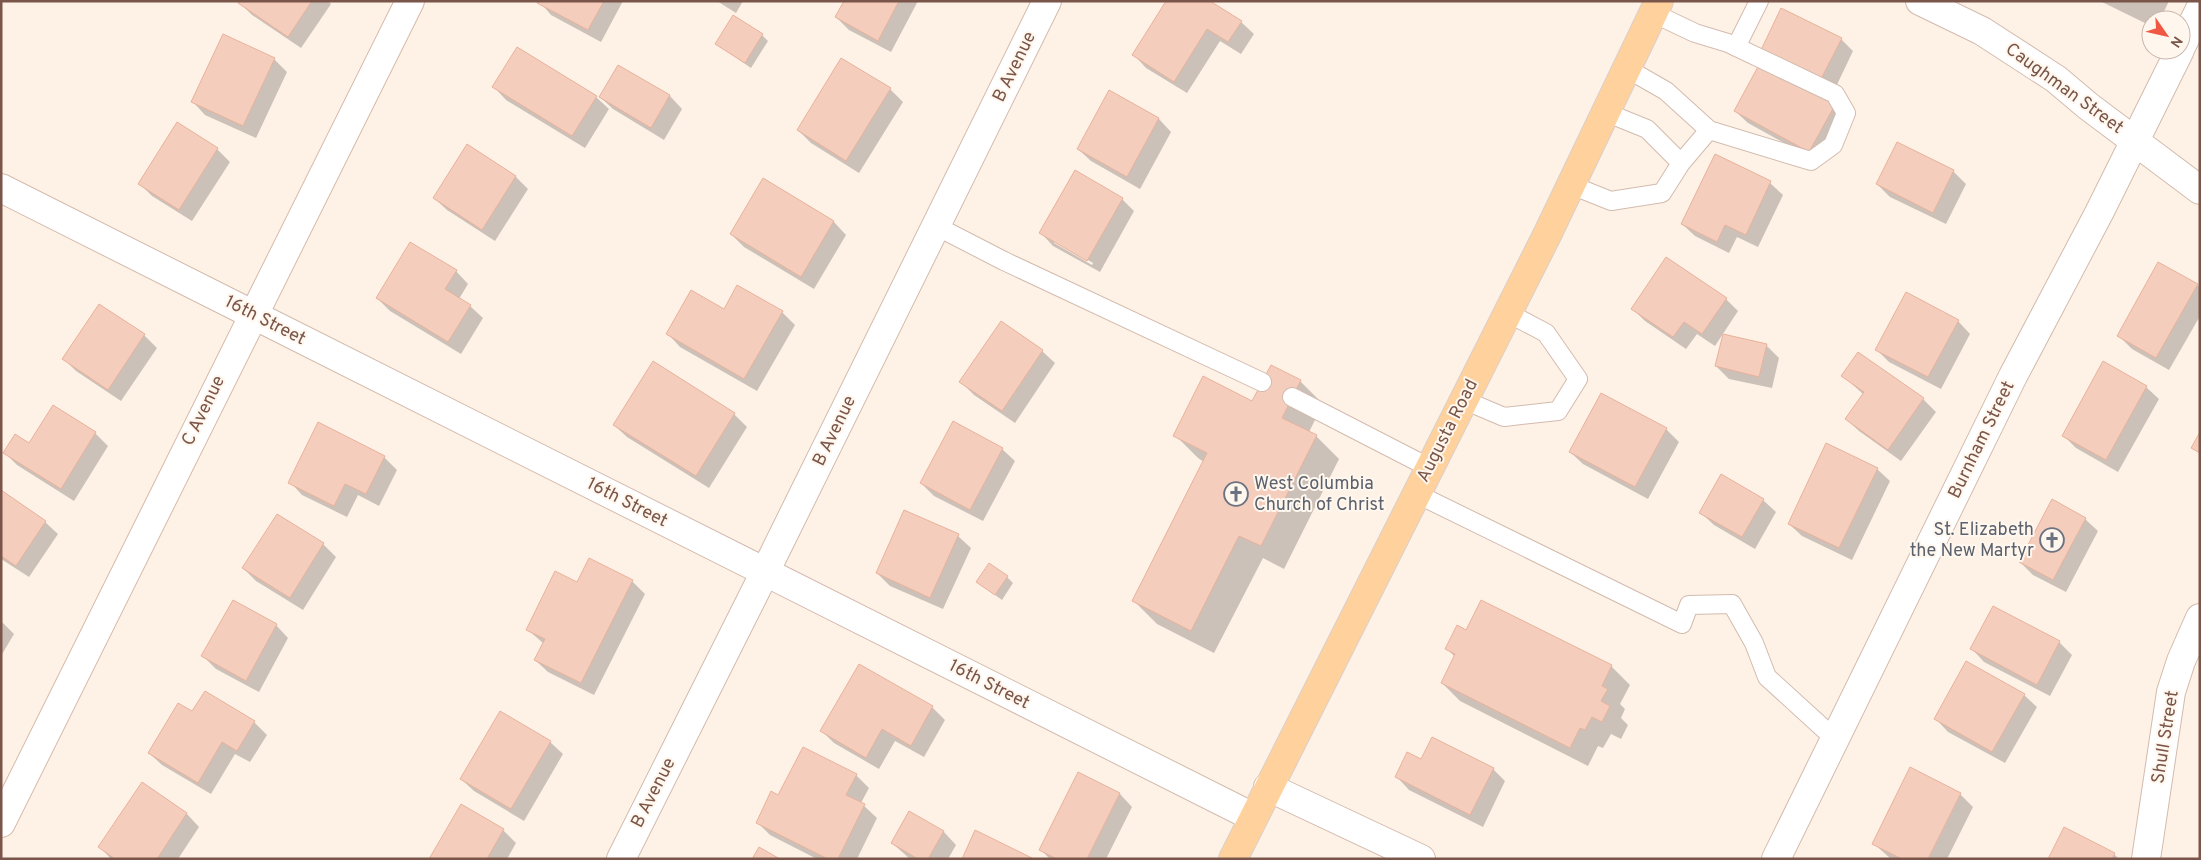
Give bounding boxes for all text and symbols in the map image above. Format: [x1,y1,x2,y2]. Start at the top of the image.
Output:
north arrow [2141,10,2191,60]
street label: B Avenue [988,28,1042,106]
text: N [2166,33,2185,50]
street label: Caughman Street [2000,38,2128,140]
street label: 16th Street [221,291,309,351]
street label: C Avenue [177,372,231,450]
street label: Augusta Road [1412,376,1484,486]
street label: Burnham Street [1944,377,2020,503]
street label: B Avenue [808,392,862,470]
street label: 16th Street [583,473,671,533]
place label: West Columbia Church of Christ [1254,473,1385,517]
church icon: West Columbia Church of Christ [1223,481,1249,507]
place label: St. Elizabeth the New Martyr [1910,519,2034,563]
church icon: St. Elizabeth the New Martyr [2039,527,2065,553]
street label: 16th Street [945,655,1033,715]
street label: Shull Street [2147,689,2185,785]
street label: B Avenue [627,754,681,832]

